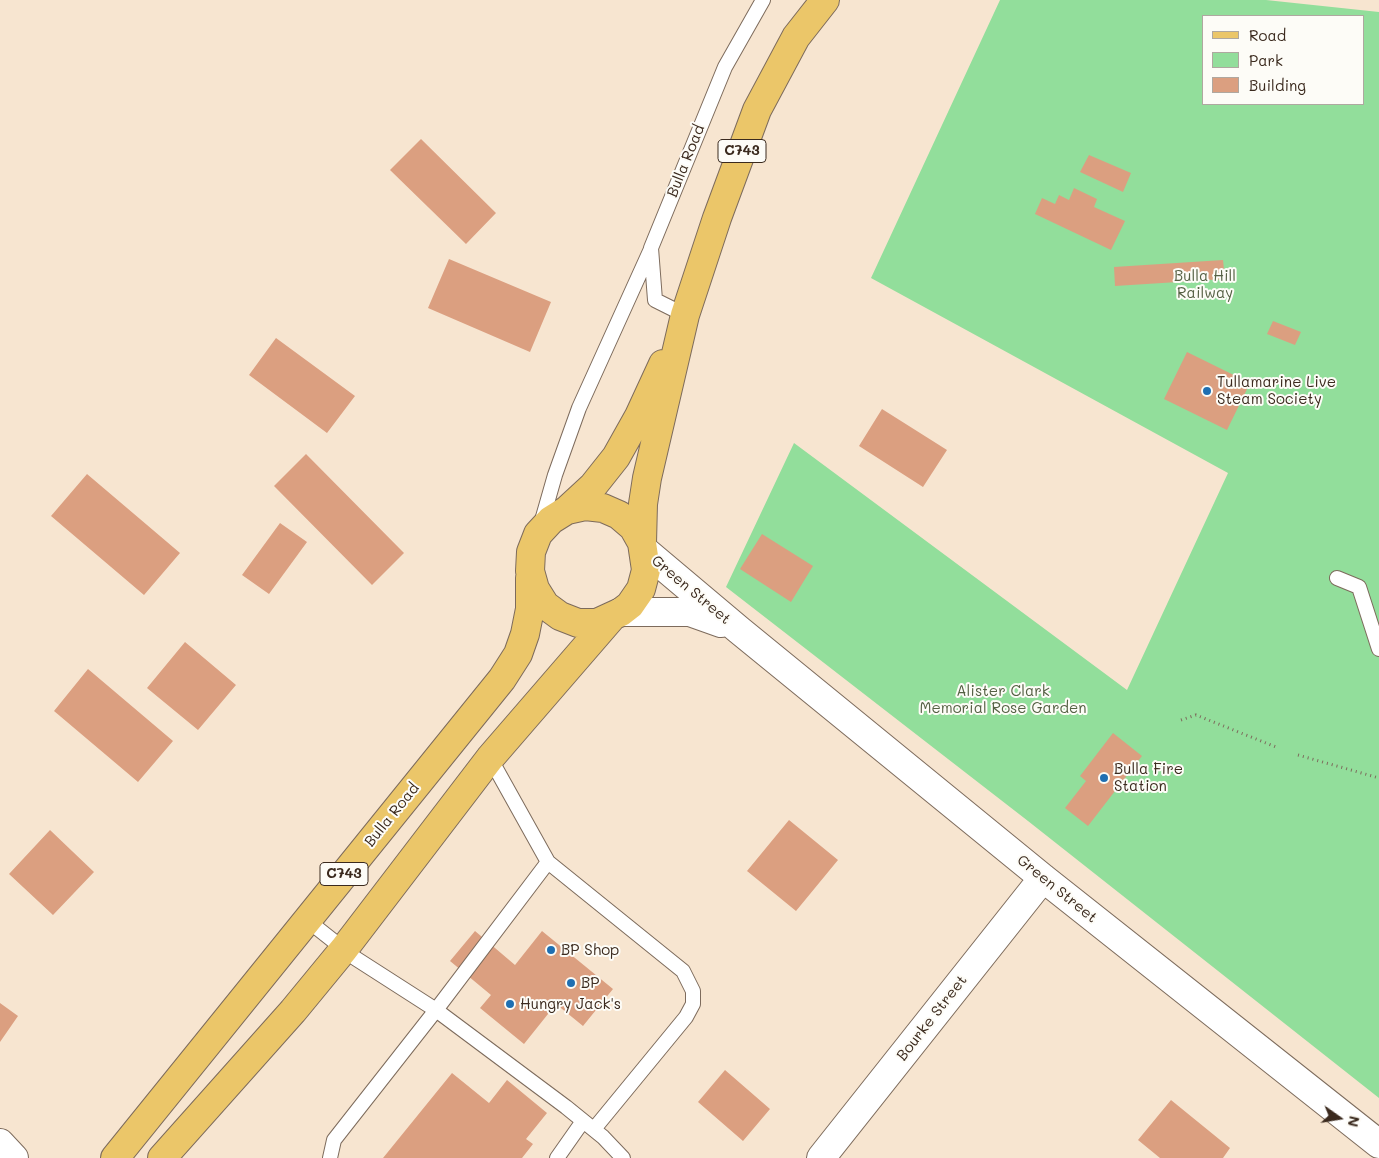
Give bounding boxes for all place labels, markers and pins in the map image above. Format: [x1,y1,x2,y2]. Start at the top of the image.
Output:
place label: Tullamarine Live Steam Society [1217,373,1336,408]
marker: Tullamarine Live Steam Society [1201,385,1213,397]
place label: Bulla Fire Station [1114,760,1183,795]
marker: Bulla Fire Station [1098,772,1110,784]
place label: BP Shop [561,941,619,959]
marker: BP Shop [545,944,557,956]
place label: BP [581,974,599,992]
marker: BP [565,977,577,989]
place label: Hungry Jack's [520,995,621,1013]
marker: Hungry Jack's [504,998,516,1010]

